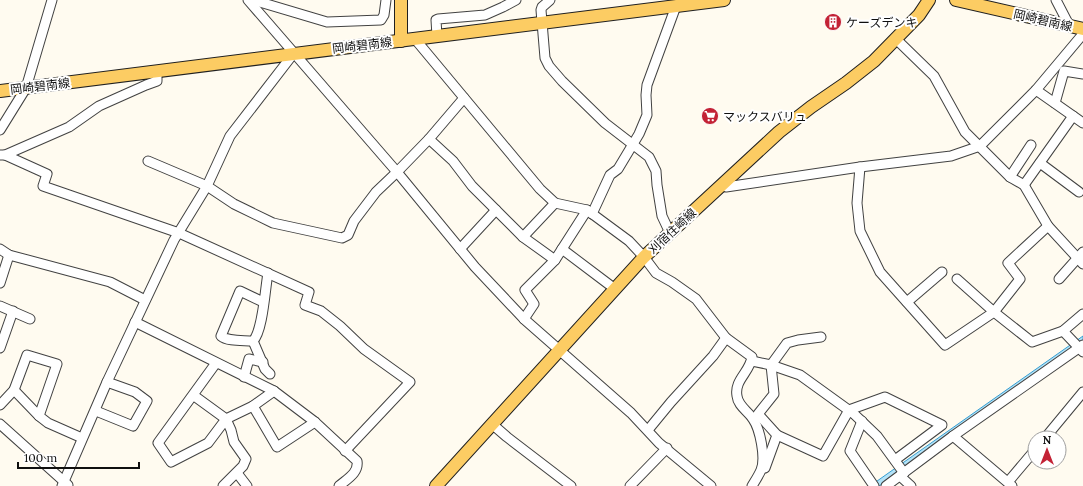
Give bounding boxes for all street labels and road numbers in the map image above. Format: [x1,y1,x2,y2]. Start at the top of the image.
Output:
street label: 岡崎碧南線 [1012,6,1074,34]
street label: 岡崎碧南線 [331,34,393,56]
street label: 岡崎碧南線 [9,75,71,97]
street label: 刈宿住崎線 [645,205,699,257]

